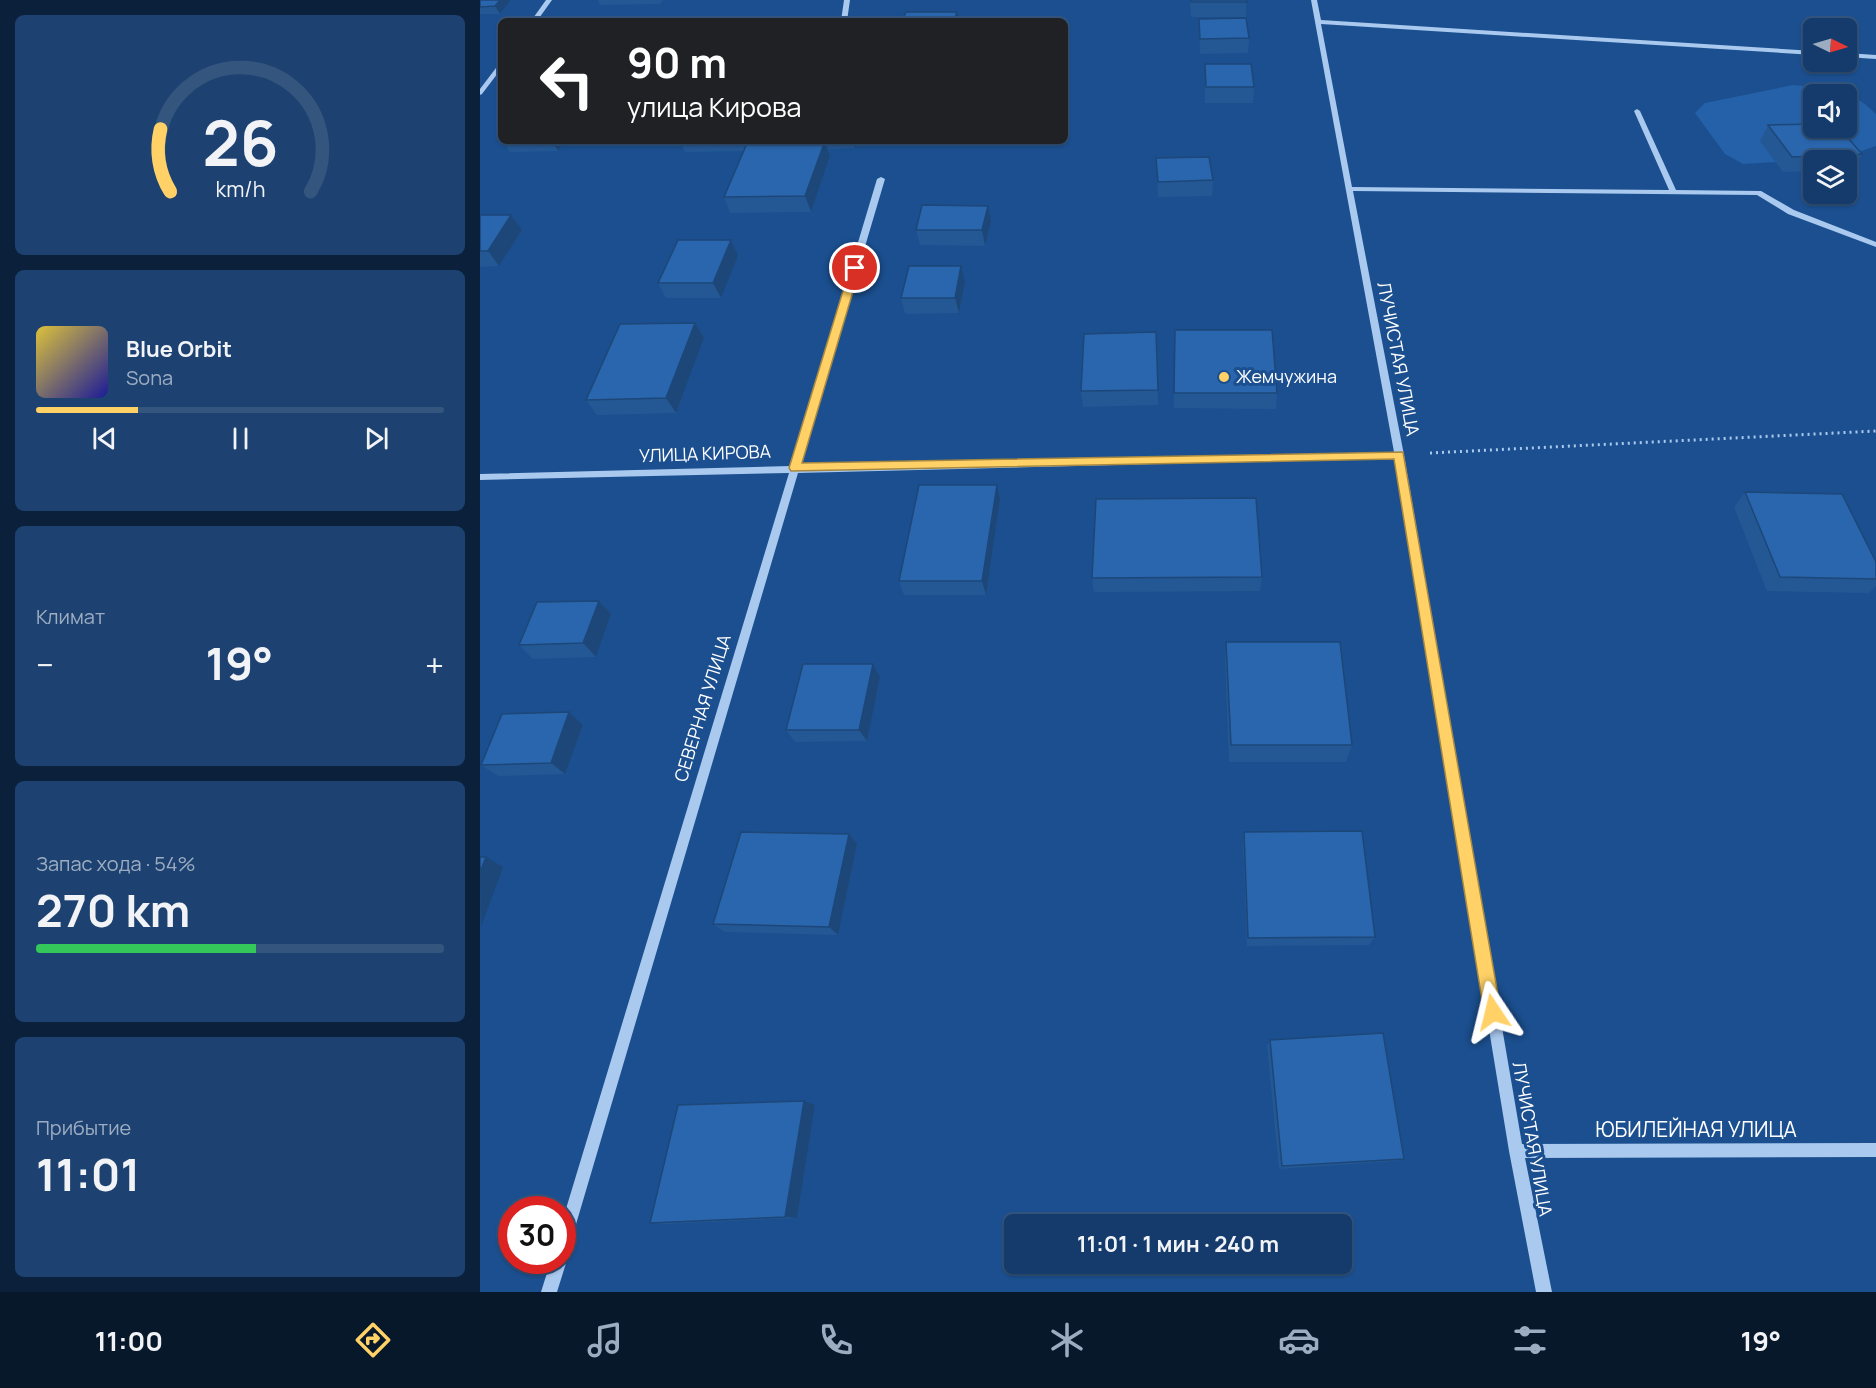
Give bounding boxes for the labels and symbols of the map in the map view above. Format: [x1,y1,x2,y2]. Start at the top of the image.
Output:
north arrow [1803,18,1857,72]
pin [829,242,880,293]
street label: ЛУЧИСТАЯ УЛИЦА [1372,280,1426,439]
place label: Жемчужина [1236,364,1337,388]
marker: Жемчужина [1217,370,1231,384]
street label: УЛИЦА КИРОВА [639,439,772,467]
street label: СЕВЕРНАЯ УЛИЦА [668,630,736,784]
position arrow [1461,980,1525,1044]
street label: ЛУЧИСТАЯ УЛИЦА [1508,1060,1558,1219]
street label: ЮБИЛЕЙНАЯ УЛИЦА [1595,1115,1797,1143]
speed limit sign: 30 [498,1196,576,1274]

